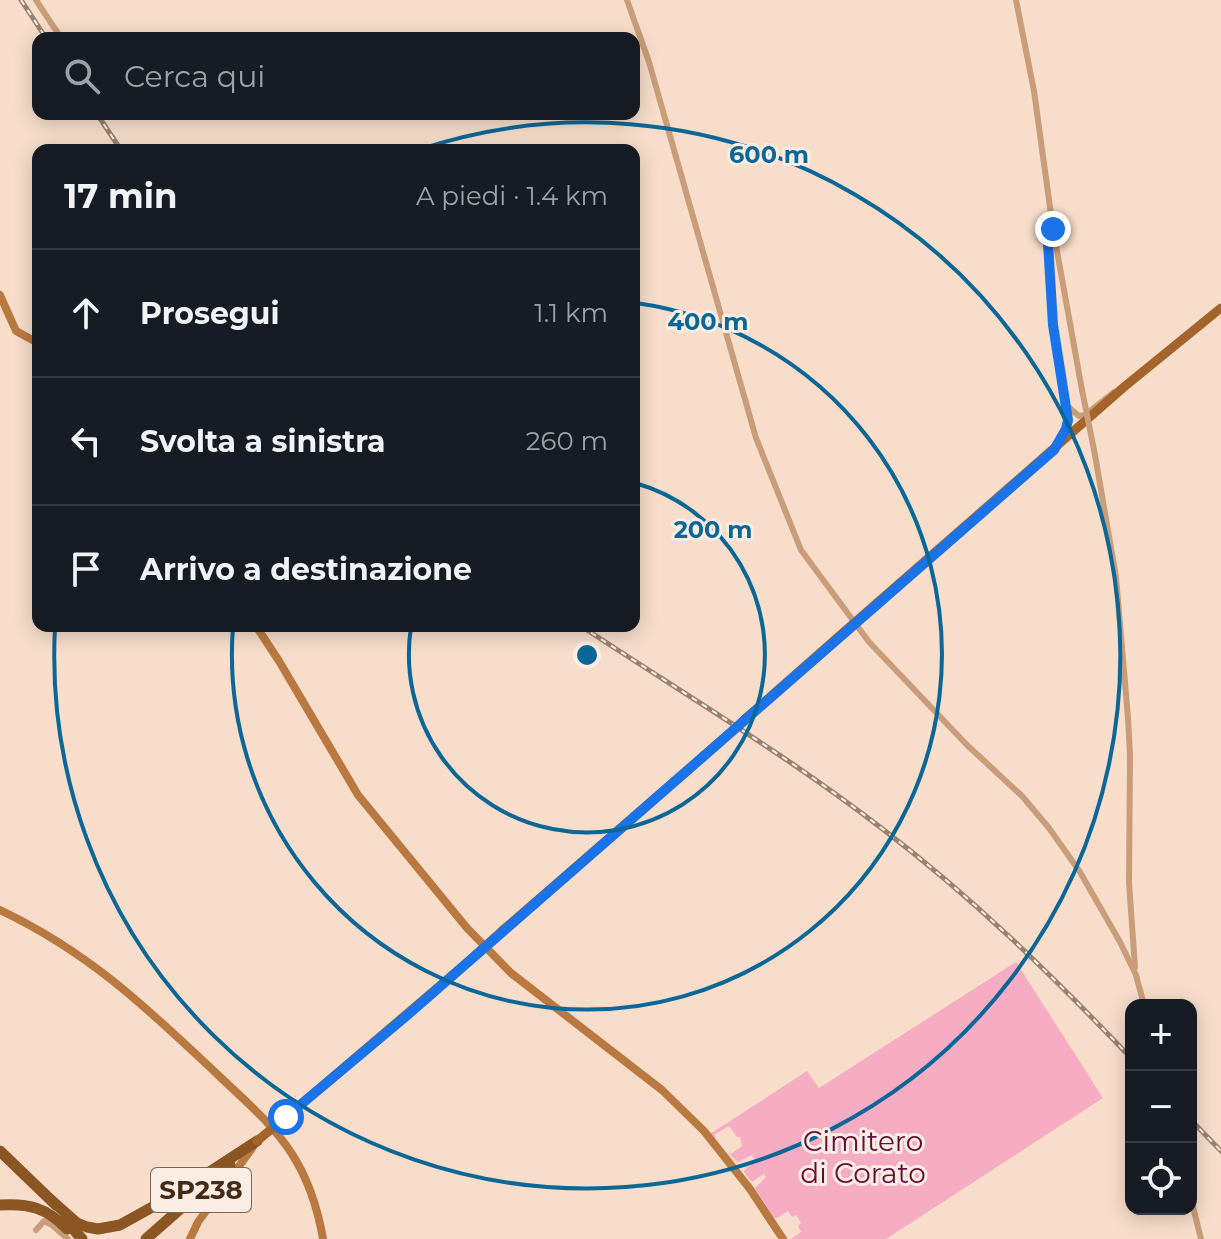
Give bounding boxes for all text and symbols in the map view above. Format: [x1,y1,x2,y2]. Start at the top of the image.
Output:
search box [32,32,640,120]
icon: search [60,54,104,98]
text: Cerca qui [124,58,265,95]
text: 600 m [729,140,809,169]
text: 17 min [64,175,177,217]
text: A piedi · 1.4 km [416,180,608,212]
route end [1035,211,1071,247]
icon: ahead [64,291,108,335]
text: Prosegui [140,295,279,332]
text: 1.1 km [534,297,608,329]
text: 400 m [667,307,749,336]
icon: left [64,419,108,463]
text: Svolta a sinistra [140,423,386,460]
text: 260 m [526,425,608,457]
text: 200 m [674,515,752,544]
icon: arrive [64,547,108,591]
text: Arrivo a destinazione [140,551,472,588]
centre of rings [573,641,601,669]
map controls [1125,999,1197,1215]
button: + [1125,999,1197,1071]
button: − [1125,1071,1197,1143]
route start [268,1099,304,1135]
park label: Cimitero di Corato [800,1124,926,1190]
button: locate [1125,1143,1197,1215]
road number: SP238 [151,1168,251,1212]

